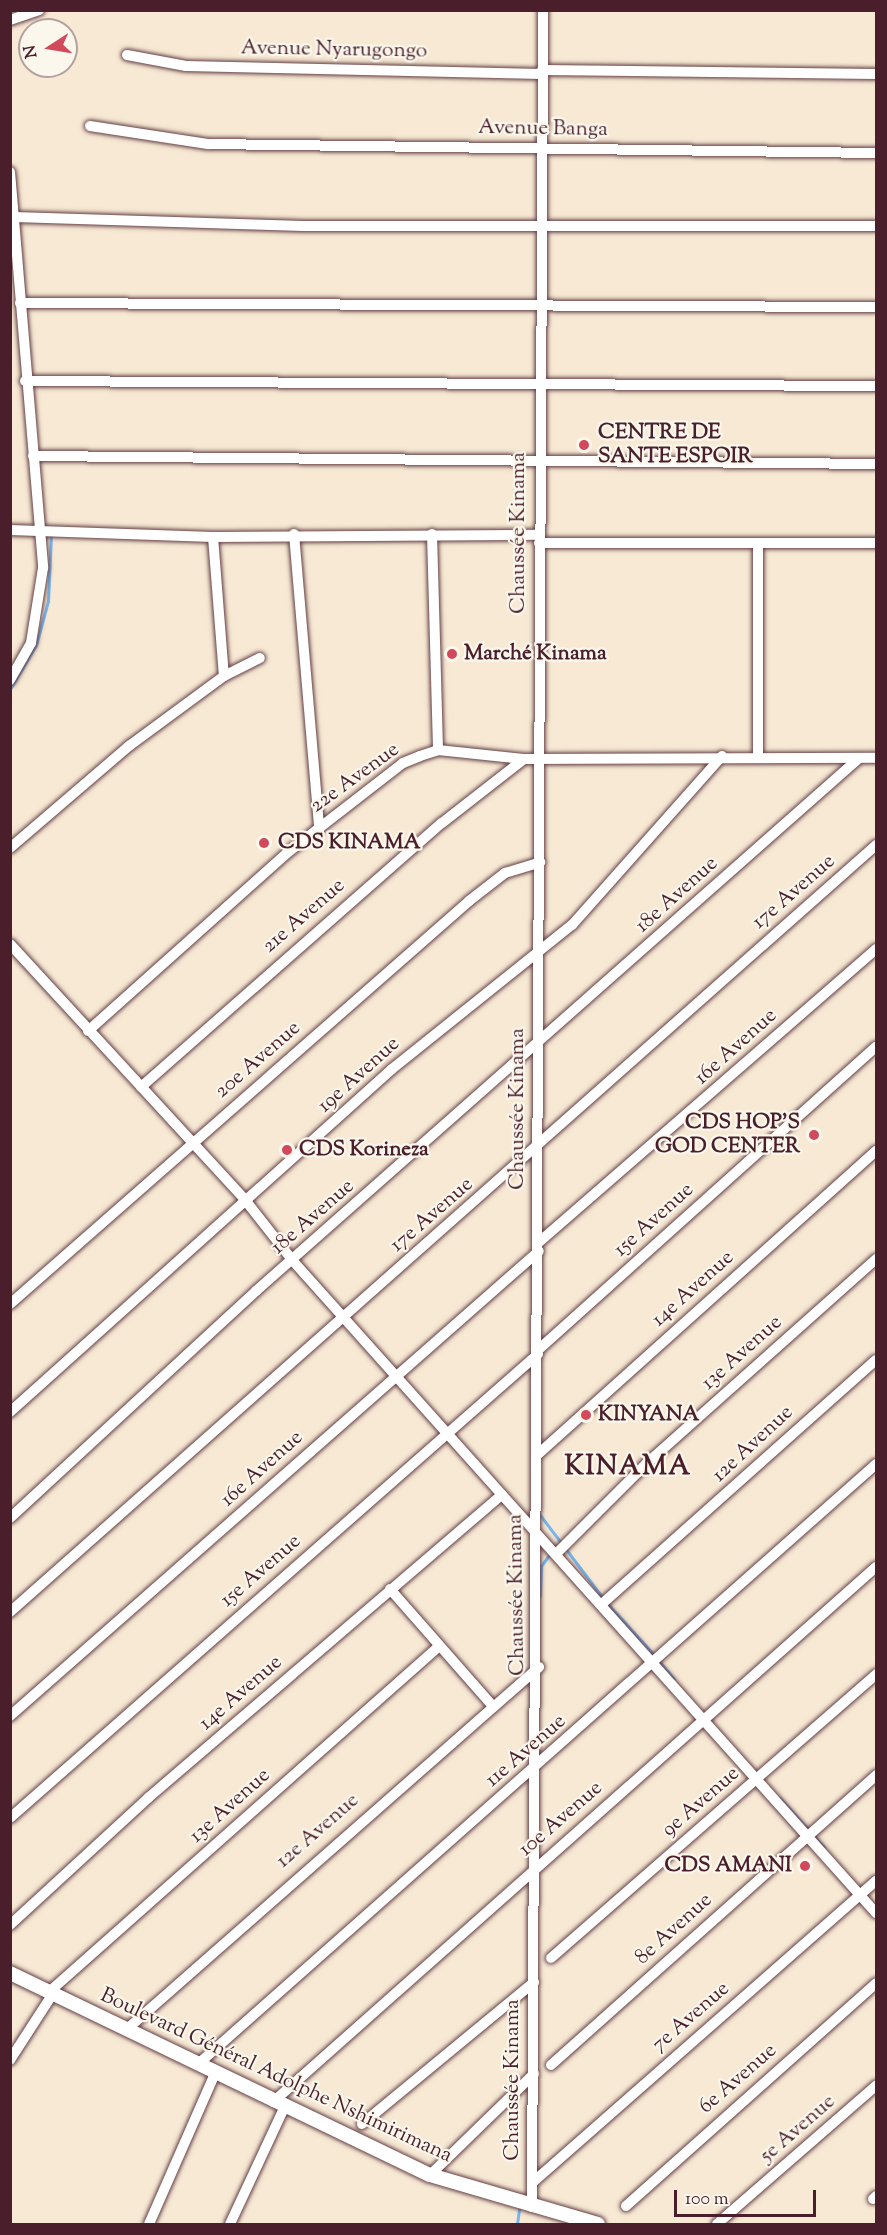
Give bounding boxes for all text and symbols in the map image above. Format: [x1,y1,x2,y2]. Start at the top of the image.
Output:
north arrow [18,18,78,78]
street label: Avenue Nyarugongo [241,36,427,64]
text: N [19,43,44,60]
street label: Avenue Banga [478,115,608,143]
place label: CENTRE DE SANTE ESPOIR [598,420,753,470]
marker: CENTRE DE SANTE ESPOIR [575,436,593,454]
street label: Chaussée Kinama [506,452,532,614]
place label: Marché Kinama [464,641,607,667]
marker: Marché Kinama [445,647,459,661]
street label: 22e Avenue [305,737,405,819]
place label: CDS KINAMA [278,830,421,856]
marker: CDS KINAMA [255,834,273,852]
street label: 17e Avenue [747,849,841,935]
street label: 18e Avenue [631,851,723,939]
street label: 21e Avenue [258,873,350,959]
street label: 16e Avenue [690,1004,782,1090]
street label: 20e Avenue [210,1016,306,1104]
street label: Chaussée Kinama [505,1028,531,1190]
street label: 19e Avenue [313,1032,405,1118]
place label: CDS HOP'S GOD CENTER [655,1110,800,1160]
marker: CDS HOP'S GOD CENTER [805,1126,823,1144]
place label: CDS Korineza [299,1137,429,1163]
marker: CDS Korineza [280,1143,294,1157]
street label: 17e Avenue [385,1172,479,1258]
street label: 18e Avenue [266,1174,360,1260]
street label: 15e Avenue [609,1178,699,1262]
street label: 14e Avenue [647,1246,739,1332]
street label: 13e Avenue [696,1310,788,1396]
street label: 12e Avenue [707,1400,799,1488]
place label: KINYANA [598,1402,699,1428]
marker: KINYANA [579,1408,593,1422]
street label: 16e Avenue [216,1426,308,1512]
district label: KINAMA [564,1452,692,1484]
street label: Chaussée Kinama [503,1514,531,1676]
street label: 15e Avenue [215,1529,307,1613]
street label: 14e Avenue [194,1650,288,1736]
street label: 11e Avenue [481,1709,571,1793]
street label: 9e Avenue [657,1761,745,1843]
street label: 13e Avenue [184,1763,276,1849]
street label: 10e Avenue [514,1776,608,1862]
street label: 12e Avenue [271,1788,365,1874]
place label: CDS AMANI [664,1853,792,1879]
marker: CDS AMANI [796,1857,814,1875]
street label: 8e Avenue [630,1888,718,1970]
street label: 7e Avenue [647,1976,735,2058]
street label: Boulevard Général Adolphe Nshimirimana [96,1983,456,2169]
street label: Chaussée Kinama [500,1999,526,2161]
street label: 6e Avenue [694,2038,782,2120]
street label: 5e Avenue [755,2089,841,2169]
scale bar [677,2178,820,2216]
text: 100 m [685,2187,729,2213]

